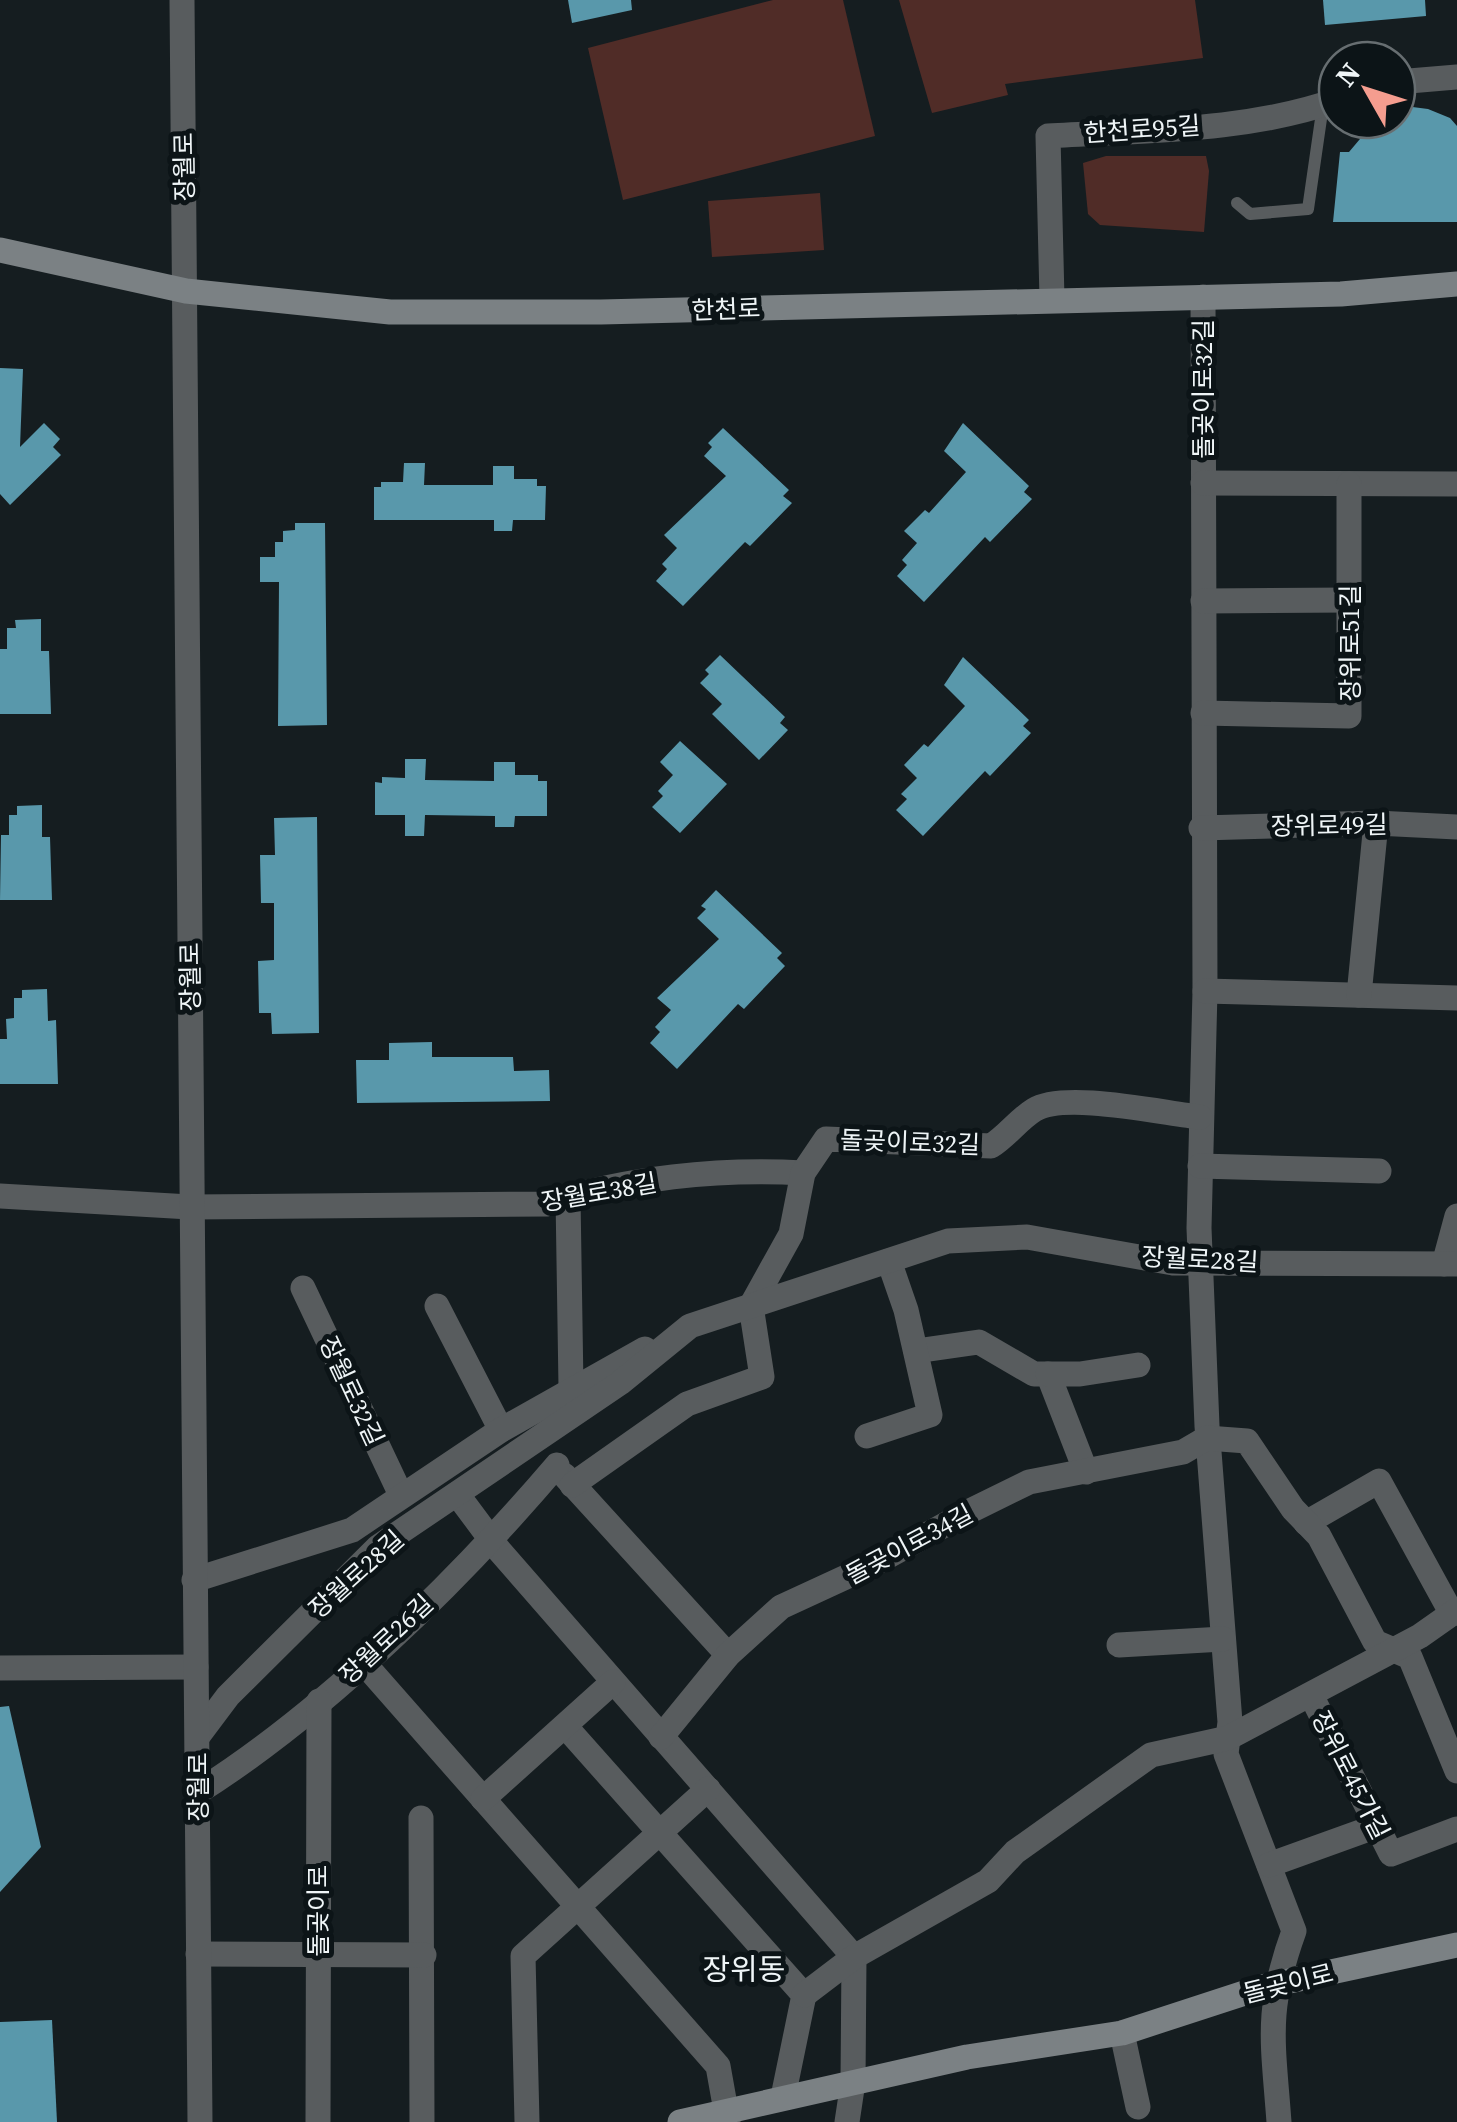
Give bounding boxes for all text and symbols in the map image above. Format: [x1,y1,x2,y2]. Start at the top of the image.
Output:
north arrow [1317,40,1417,140]
text: N [1326,54,1369,94]
street label: 한천로95길 [1082,108,1202,150]
street label: 장월로 [166,132,202,202]
street label: 한천로 [691,291,761,327]
street label: 돌곶이로32길 [1186,319,1220,459]
street label: 장위로51길 [1333,584,1367,702]
street label: 장위로49길 [1270,807,1388,843]
street label: 장월로 [172,942,208,1012]
street label: 돌곶이로32길 [839,1123,981,1161]
street label: 장월로38길 [538,1165,660,1219]
street label: 장월로28길 [1141,1239,1259,1279]
street label: 장월로32길 [312,1331,392,1451]
street label: 돌곶이로34길 [839,1496,979,1592]
street label: 장월로28길 [301,1522,411,1626]
street label: 장월로26길 [332,1587,440,1691]
street label: 장위로45가길 [1304,1705,1398,1845]
street label: 장월로 [181,1752,215,1822]
street label: 돌곶이로 [301,1865,335,1957]
district label: 장위동 [703,1949,785,1990]
street label: 돌곶이로 [1239,1955,1337,2011]

